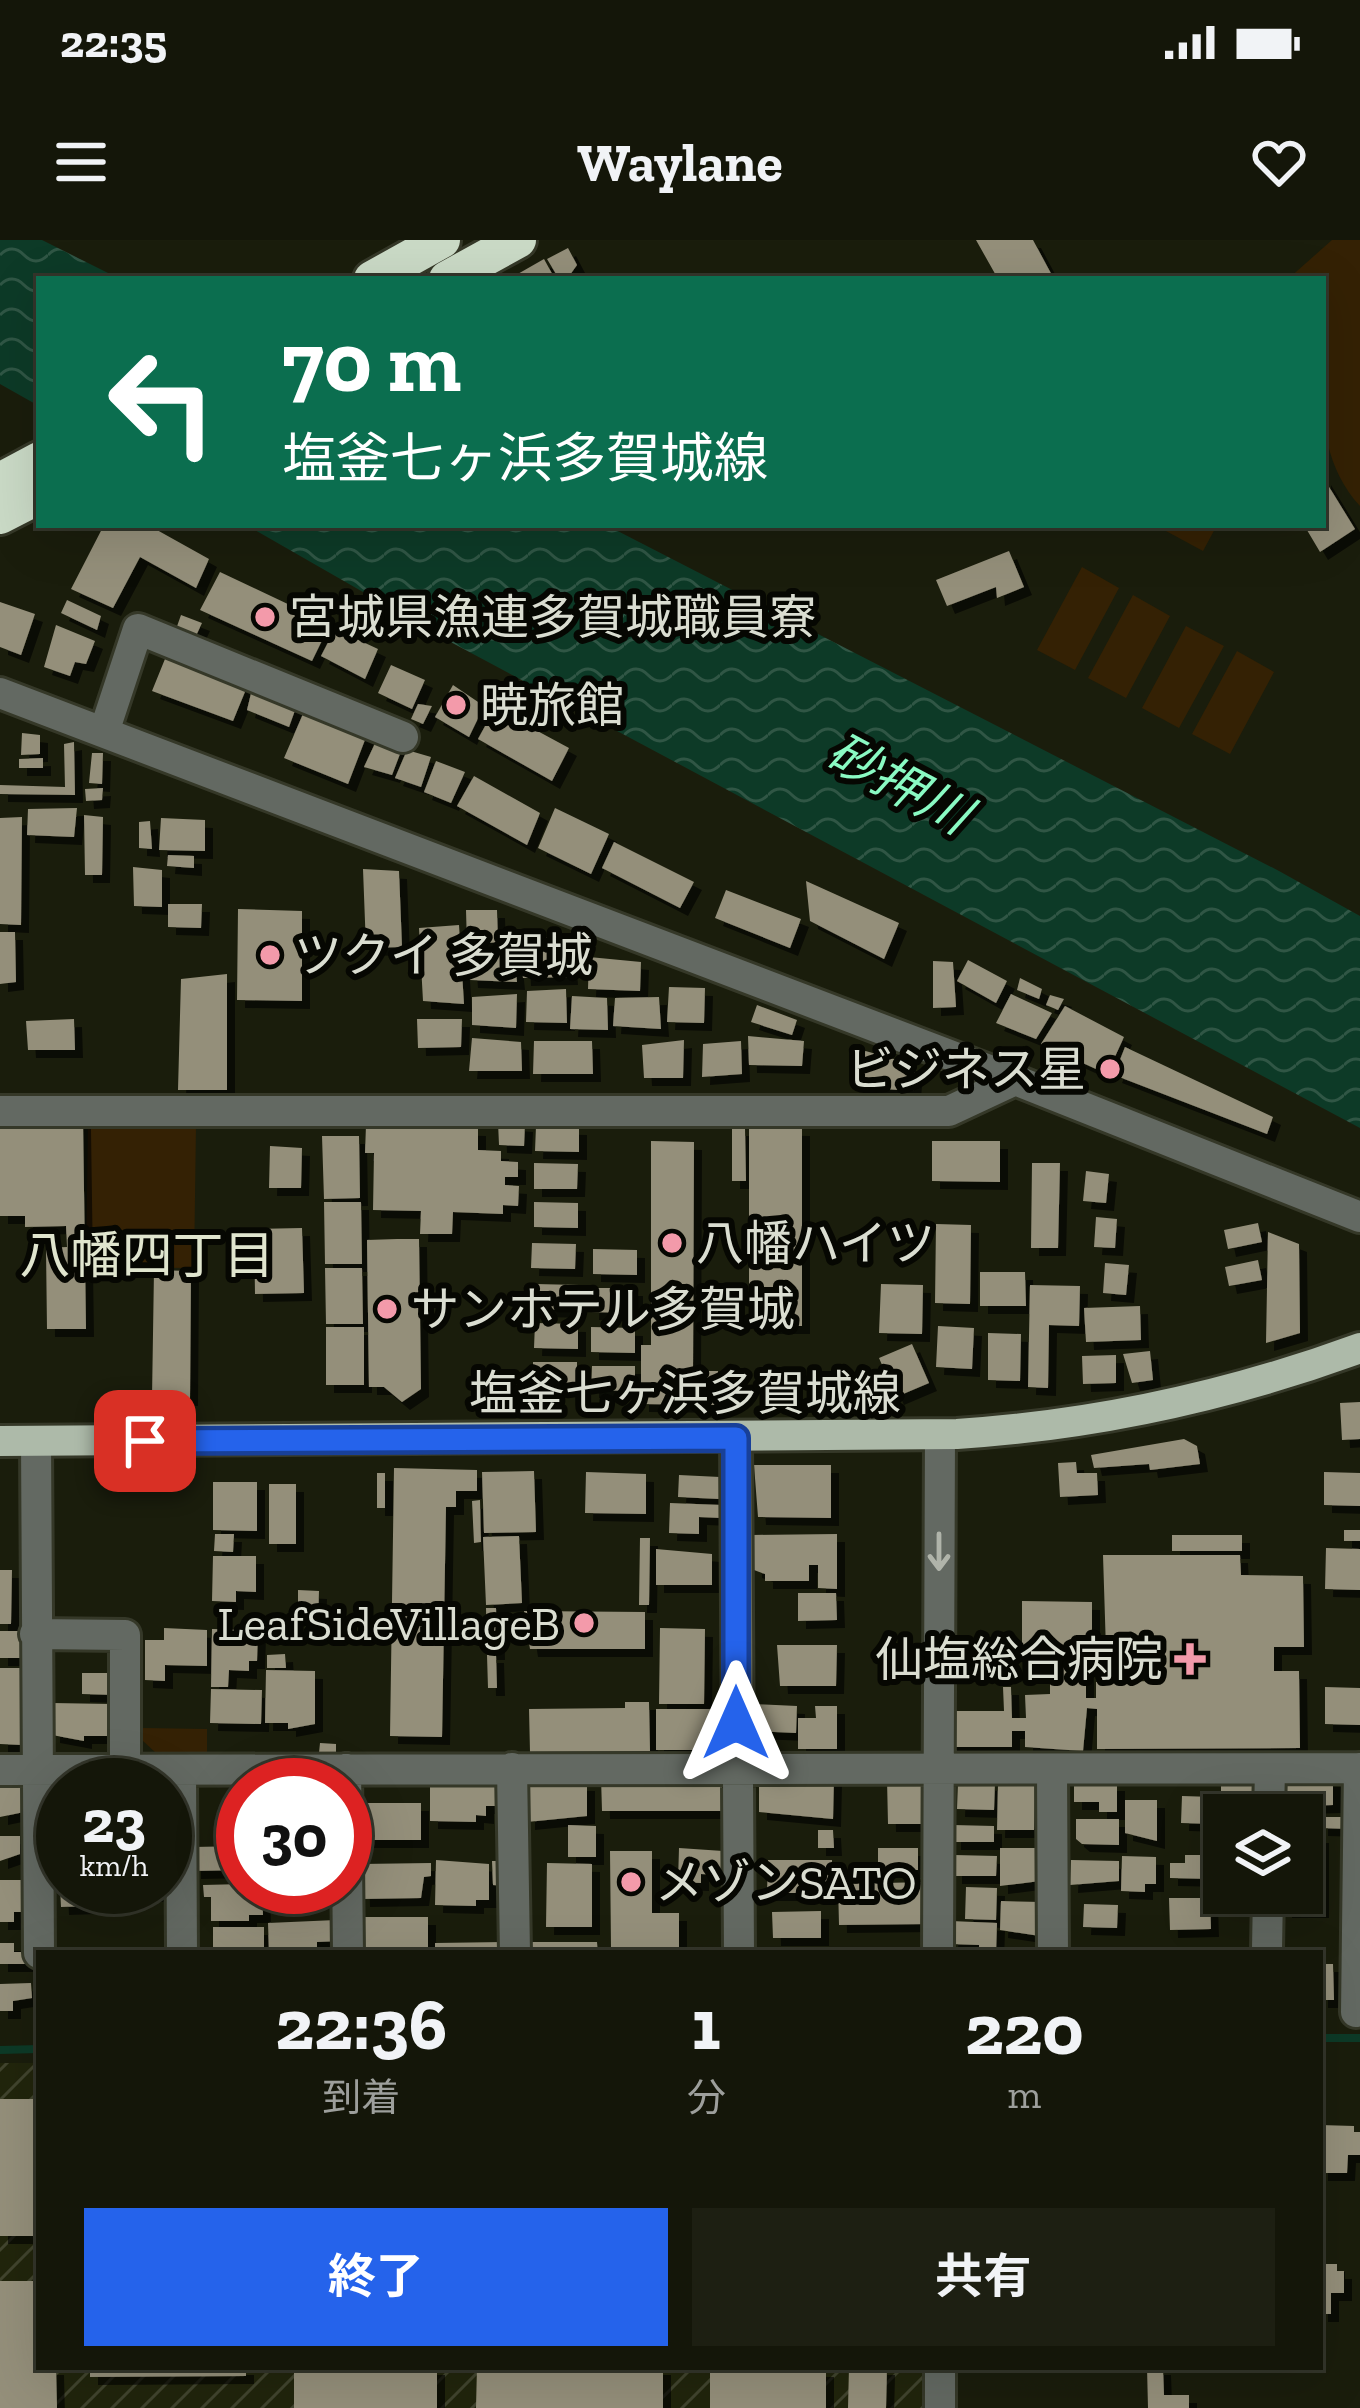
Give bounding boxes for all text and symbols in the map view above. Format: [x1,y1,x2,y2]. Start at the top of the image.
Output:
text: 22:35 [60,15,167,69]
icon: menu [48,129,114,195]
icon: heart [1246,129,1312,195]
text: Waylane [577,130,783,195]
text: 70 m [282,312,461,413]
icon: left [84,324,240,480]
text: 塩釜七ヶ浜多賀城線 [282,426,768,491]
place label: 宮城県漁連多賀城職員寮 [289,589,817,646]
marker: 宮城県漁連多賀城職員寮 [252,604,278,630]
place label: 暁旅館 [480,677,624,734]
marker: 暁旅館 [443,692,469,718]
water label: 砂押川 [817,721,985,849]
place label: ツクイ 多賀城 [294,927,593,984]
marker: ツクイ 多賀城 [257,942,283,968]
place label: ビジネス星 [846,1041,1086,1098]
marker: ビジネス星 [1097,1056,1123,1082]
place label: 八幡ハイツ [696,1215,935,1272]
district label: 八幡四丁目 [19,1225,275,1286]
marker: 八幡ハイツ [659,1230,685,1256]
place label: サンホテル多賀城 [411,1281,795,1338]
marker: サンホテル多賀城 [374,1296,400,1322]
street label: 塩釜七ヶ浜多賀城線 [469,1365,901,1422]
pin [94,1390,196,1492]
icon: arrive [112,1408,178,1474]
one-way arrow [928,1532,950,1571]
place label: LeafSideVillageB [217,1595,560,1652]
marker: LeafSideVillageB [571,1610,597,1636]
place label: 仙塩総合病院 [875,1631,1163,1688]
marker: 仙塩総合病院 [1174,1643,1206,1675]
position arrow [673,1660,799,1786]
speed limit sign: 30 [216,1758,372,1914]
text: 23 [82,1785,146,1857]
map controls [1203,1794,1323,1914]
button: layers [1203,1794,1323,1914]
text: km/h [80,1848,148,1884]
place label: メゾンSATO [655,1854,917,1911]
marker: メゾンSATO [618,1869,644,1895]
text: 22:36 [275,1981,447,2067]
text: 1 [692,1981,721,2067]
text: 220 [965,1986,1084,2072]
text: m [1007,2071,1041,2118]
text: 到着 [322,2074,400,2121]
text: 分 [687,2074,726,2121]
button: 終了 [84,2208,668,2346]
button: 共有 [692,2208,1275,2346]

